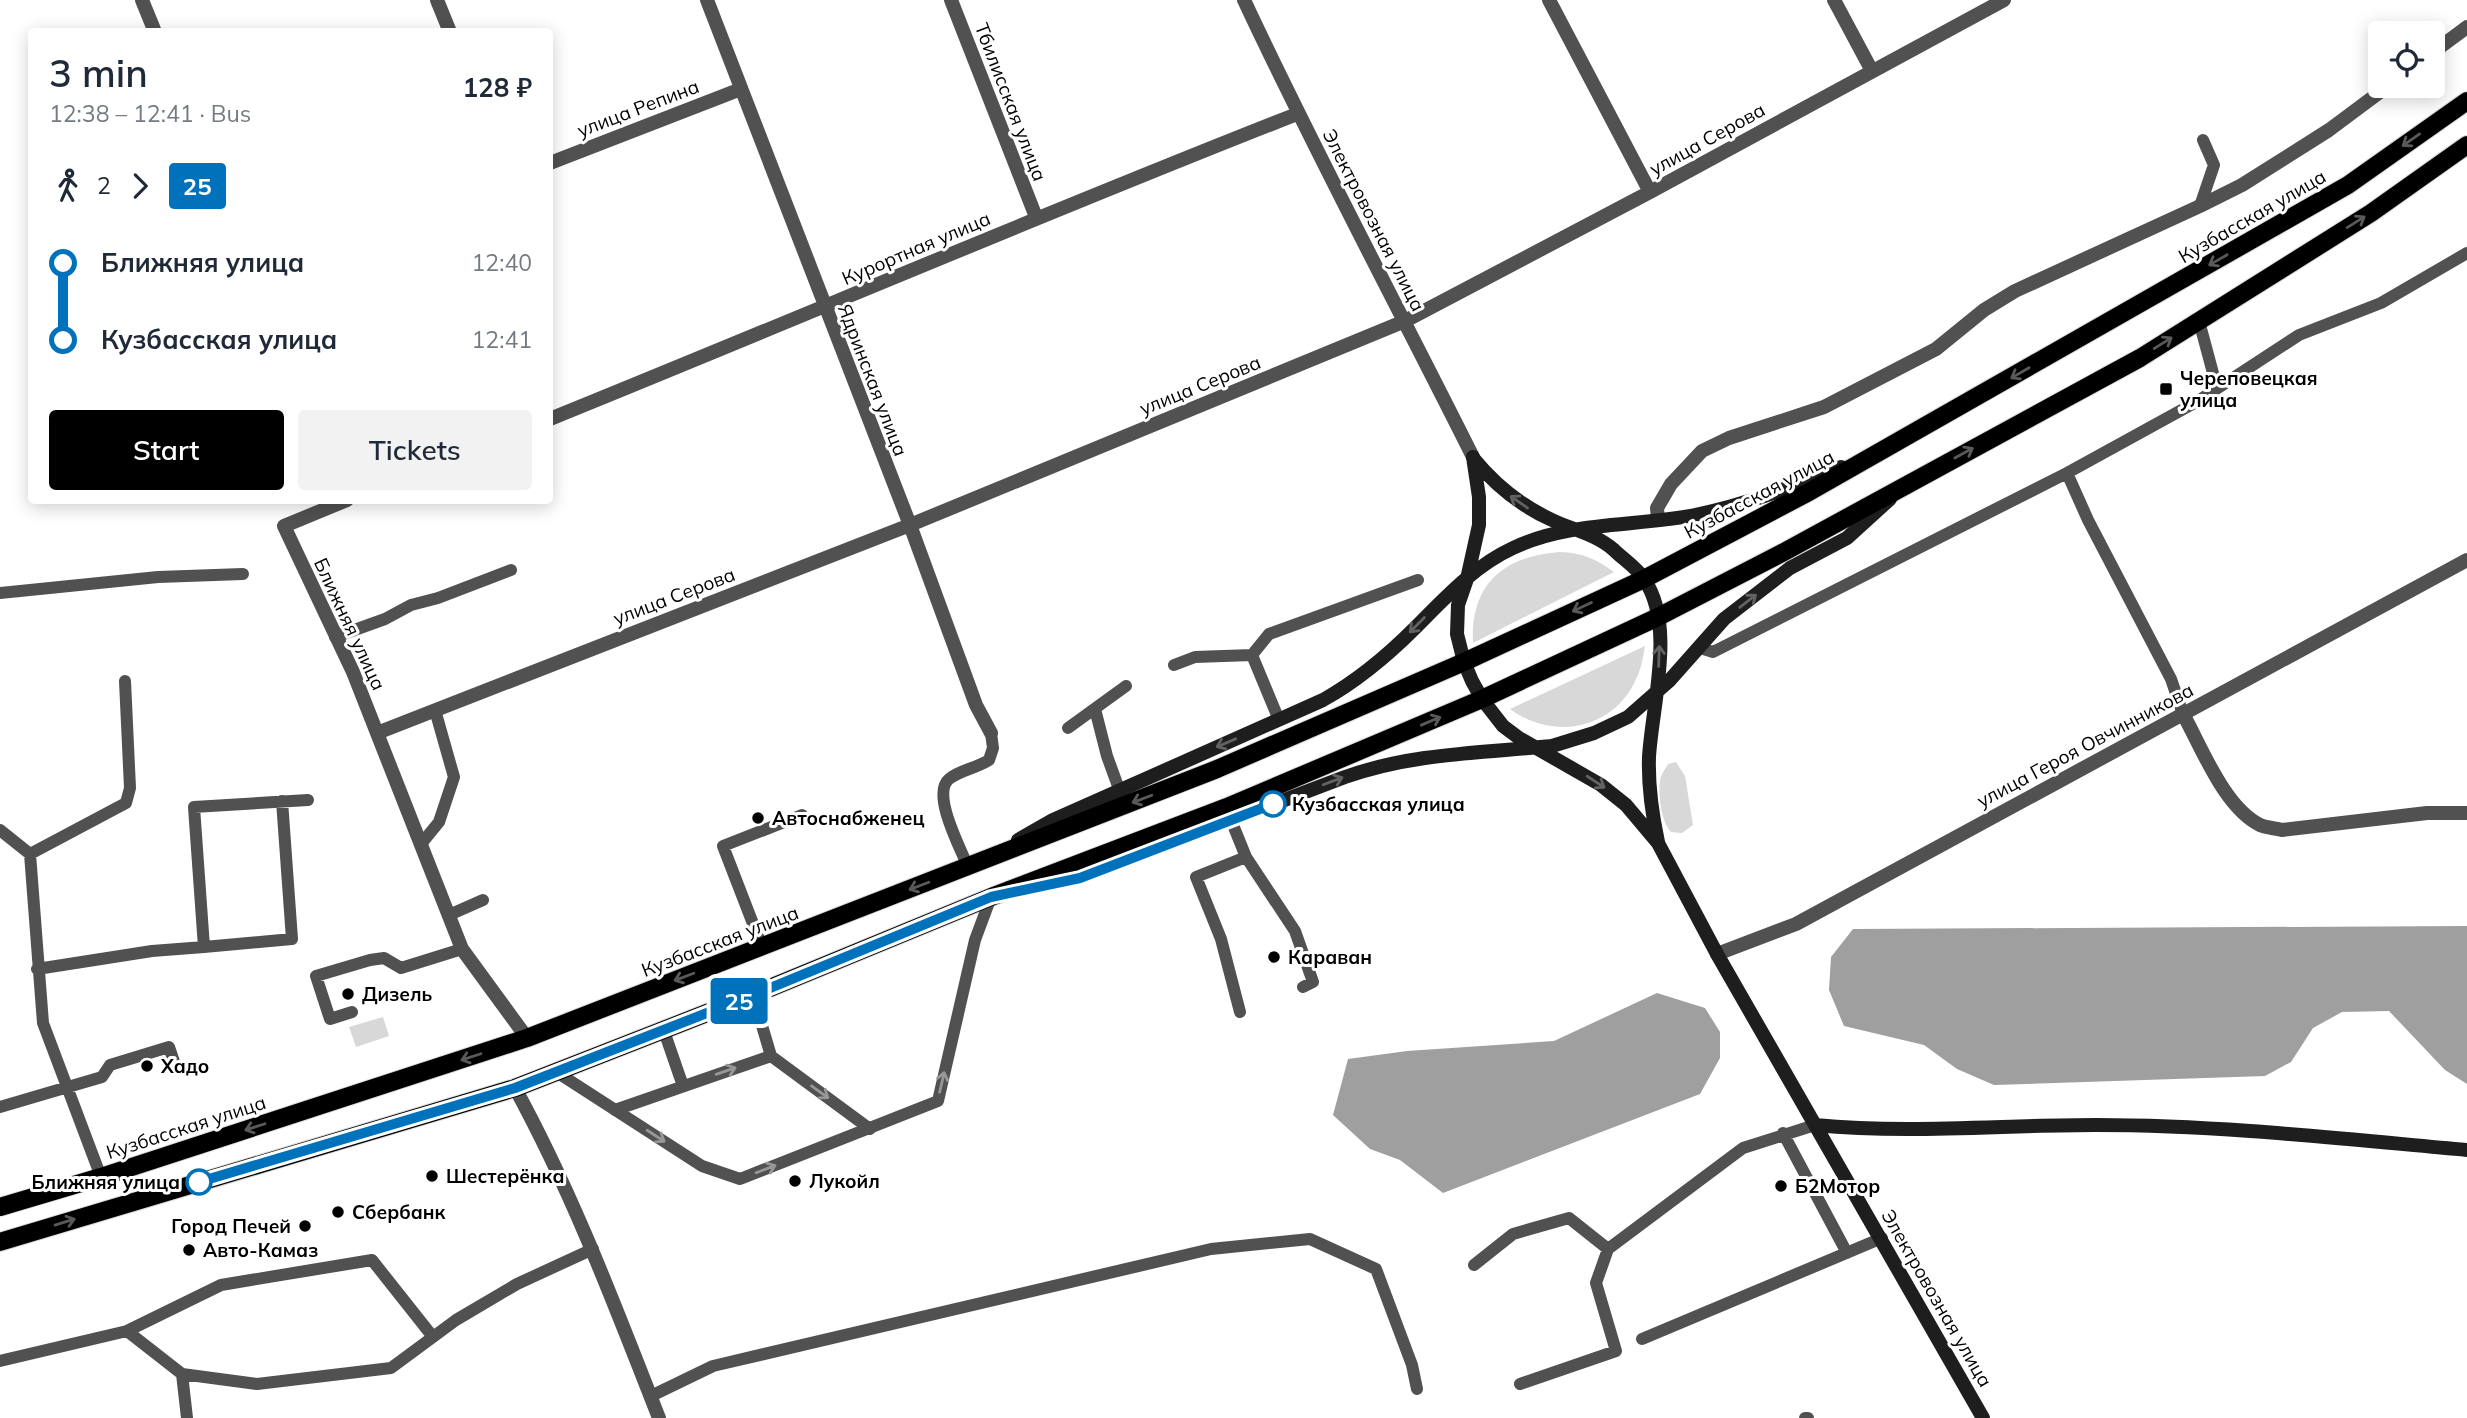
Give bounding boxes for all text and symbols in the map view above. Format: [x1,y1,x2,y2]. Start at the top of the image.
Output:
street label: Тбилисская улица [970,20,1052,184]
map controls [2368,21,2445,98]
button: locate [2368,21,2445,98]
text: 3 min [49,49,148,97]
text: 128 ₽ [462,71,532,104]
street label: улица Репина [574,74,702,142]
street label: улица Серова [1645,97,1769,181]
text: 12:38 – 12:41 · Bus [49,99,251,128]
street label: Электровозная улица [1318,125,1430,315]
one-way arrow [2402,133,2421,147]
street label: Кузбасская улица [2174,164,2330,268]
icon: walk [49,167,87,205]
icon: forward [121,167,159,205]
text: 2 [97,171,111,200]
text: 25 [183,171,212,201]
street label: Курортная улица [838,206,994,290]
one-way arrow [2346,215,2365,230]
text: Ближняя улица [101,246,304,279]
text: 12:40 [472,248,532,277]
one-way arrow [2208,253,2228,267]
street label: Ядринская улица [833,301,913,459]
text: Кузбасская улица [101,323,337,356]
text: 12:41 [472,325,532,354]
one-way arrow [2153,336,2173,350]
street label: улица Серова [1136,350,1264,420]
one-way arrow [2011,366,2031,380]
place label: Череповецкая улица [2180,366,2318,412]
marker: Череповецкая улица [2158,381,2174,397]
button: Start [49,410,284,490]
button: Tickets [298,410,532,490]
street label: Кузбасская улица [1680,444,1838,544]
one-way arrow [1954,446,1974,460]
one-way arrow [1510,495,1529,509]
street label: Ближняя улица [309,554,391,694]
street label: улица Серова [610,562,738,630]
one-way arrow [1738,593,1757,608]
one-way arrow [1572,601,1593,614]
one-way arrow [1409,616,1426,633]
one-way arrow [1653,644,1666,667]
street label: улица Героя Овчинникова [1973,678,2197,812]
one-way arrow [1420,714,1441,727]
one-way arrow [1216,738,1237,751]
one-way arrow [1322,774,1344,787]
one-way arrow [1585,776,1605,790]
marker: Кузбасская улица [1260,791,1286,817]
place label: Кузбасская улица [1292,792,1465,816]
one-way arrow [1132,793,1153,806]
place label: Автоснабженец [772,806,925,830]
marker: Автоснабженец [750,810,766,826]
one-way arrow [909,880,931,893]
street label: Кузбасская улица [638,900,802,982]
place label: Караван [1288,945,1372,969]
marker: Караван [1266,949,1282,965]
one-way arrow [674,972,696,985]
line badge: 25 [708,978,770,1024]
place label: Дизель [362,982,433,1006]
marker: Дизель [340,986,356,1002]
text: 25 [725,986,753,1016]
one-way arrow [461,1051,483,1064]
place label: Хадо [160,1054,209,1078]
marker: Хадо [139,1058,155,1074]
one-way arrow [714,1064,736,1076]
one-way arrow [936,1071,949,1094]
one-way arrow [811,1085,829,1100]
street label: Кузбасская улица [103,1090,269,1164]
one-way arrow [244,1121,266,1134]
one-way arrow [646,1129,665,1144]
one-way arrow [755,1161,777,1174]
place label: Шестерёнка [446,1164,564,1188]
marker: Шестерёнка [424,1168,440,1184]
marker: Ближняя улица [186,1169,212,1195]
place label: Лукойл [809,1169,880,1193]
place label: Ближняя улица [32,1170,180,1194]
marker: Лукойл [787,1173,803,1189]
place label: Б2Мотор [1795,1174,1880,1198]
marker: Б2Мотор [1773,1178,1789,1194]
place label: Сбербанк [352,1200,446,1224]
marker: Сбербанк [330,1204,346,1220]
street label: Электровозная улица [1876,1205,1998,1391]
place label: Город Печей [171,1214,291,1238]
one-way arrow [54,1215,76,1228]
marker: Город Печей [297,1218,313,1234]
place label: Авто-Камаз [203,1238,318,1262]
marker: Авто-Камаз [181,1242,197,1258]

